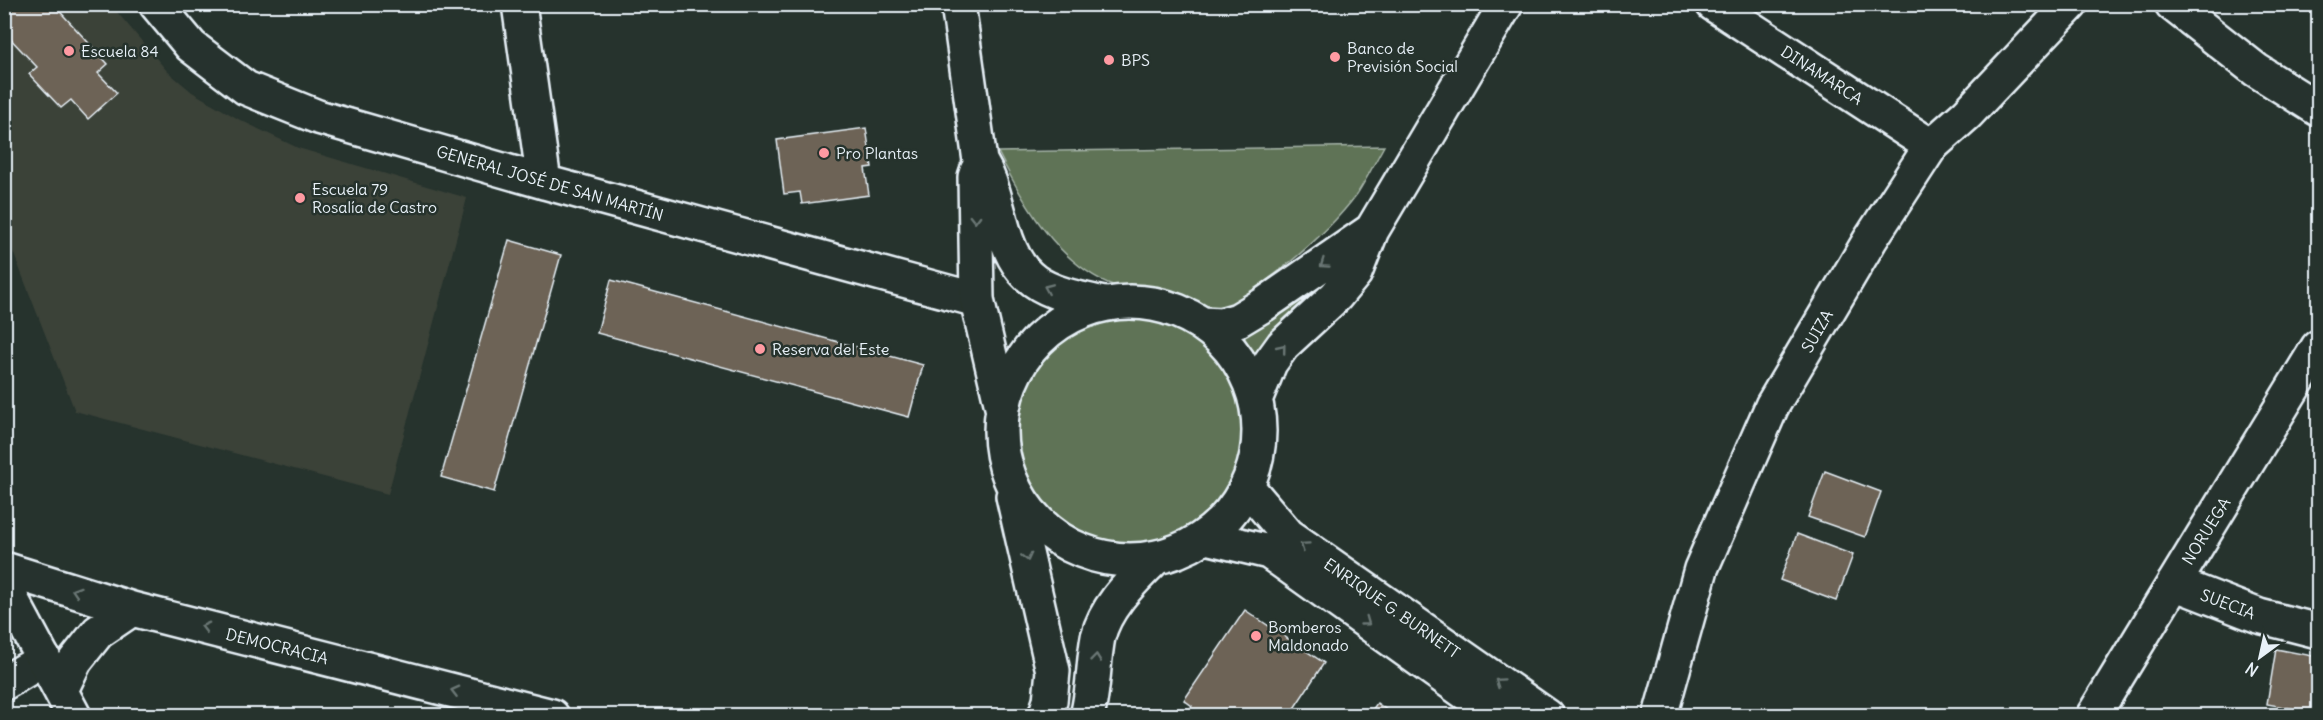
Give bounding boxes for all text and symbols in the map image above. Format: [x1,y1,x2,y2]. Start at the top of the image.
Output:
place label: Banco de Previsión Social [1347,38,1458,76]
place label: Escuela 84 [81,41,159,61]
street label: DINAMARCA [1777,41,1867,109]
marker: Escuela 84 [62,44,76,58]
place label: BPS [1121,50,1150,70]
marker: Banco de Previsión Social [1328,50,1342,64]
marker: BPS [1102,53,1116,67]
street label: GENERAL JOSÉ DE SAN MARTÍN [434,141,666,225]
place label: Pro Plantas [836,143,918,163]
marker: Pro Plantas [817,146,831,160]
place label: Escuela 79 Rosalía de Castro [312,179,437,217]
marker: Escuela 79 Rosalía de Castro [293,191,307,205]
one-way arrow [969,214,982,223]
one-way arrow [1320,257,1331,268]
one-way arrow [1043,283,1054,295]
street label: SUIZA [1797,306,1837,356]
place label: Reserva del Este [772,339,889,359]
marker: Reserva del Este [753,342,767,356]
one-way arrow [1274,344,1285,355]
street label: NORUEGA [2178,494,2234,568]
one-way arrow [1300,542,1311,553]
one-way arrow [1020,552,1033,562]
street label: ENRIQUE G. BURNETT [1320,554,1464,662]
street label: SUECIA [2198,584,2258,624]
one-way arrow [71,586,82,598]
one-way arrow [1360,614,1371,625]
place label: Bomberos Maldonado [1268,617,1349,655]
one-way arrow [200,622,210,635]
street label: DEMOCRACIA [224,624,330,668]
north arrow [2230,627,2290,687]
marker: Bomberos Maldonado [1249,629,1263,643]
one-way arrow [1089,653,1102,662]
text: N [2242,658,2262,681]
one-way arrow [1494,678,1505,689]
one-way arrow [450,685,460,698]

